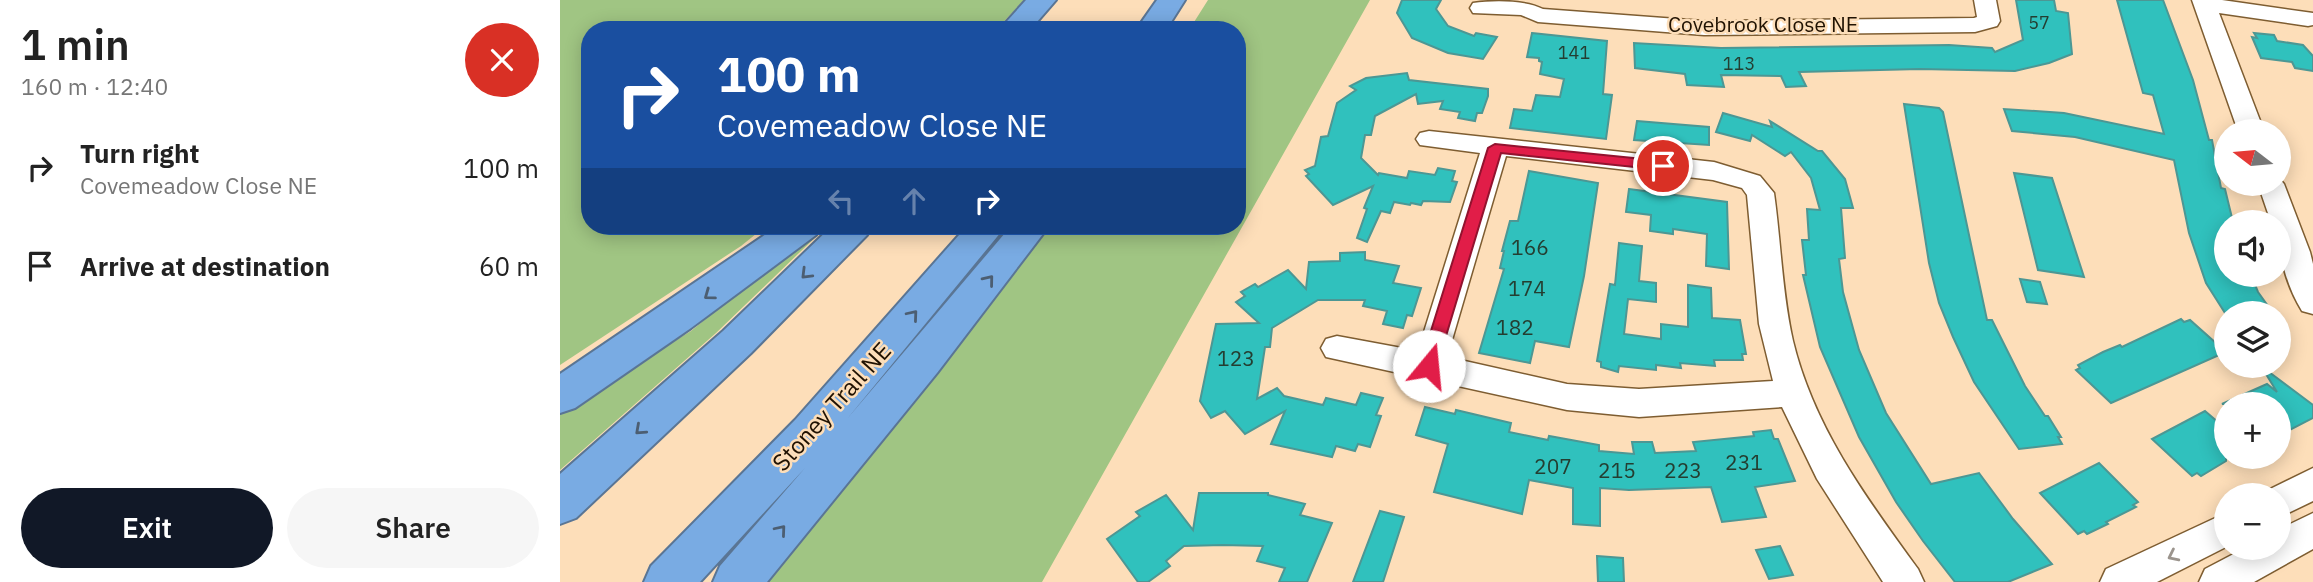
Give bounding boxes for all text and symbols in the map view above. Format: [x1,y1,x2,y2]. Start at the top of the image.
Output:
street label: Covebrook Close NE [1668,10,1858,38]
house number: 57 [2028,11,2050,34]
text: 1 min [21,17,130,72]
button: close [465,23,539,97]
house number: 141 [1558,41,1590,64]
text: 100 m [717,42,861,105]
icon: right [602,49,693,140]
house number: 113 [1723,52,1755,75]
text: 160 m · 12:40 [21,71,168,101]
text: Covemeadow Close NE [717,104,1047,146]
north arrow [2214,119,2291,196]
map controls [2214,119,2291,560]
text: Turn right [80,136,199,170]
pin [1633,136,1693,196]
icon: arrive [1644,147,1682,185]
icon: right [21,149,59,187]
text: 100 m [463,151,539,185]
text: Covemeadow Close NE [80,170,317,200]
icon: left [822,182,860,220]
icon: ahead [895,182,933,220]
icon: right [968,182,1006,220]
button: sound [2214,210,2291,287]
house number: 166 [1511,233,1549,261]
icon: arrive [21,247,59,285]
text: Arrive at destination [80,249,330,283]
text: 60 m [479,249,539,283]
one-way arrow [801,266,814,279]
house number: 174 [1508,274,1546,302]
one-way arrow [981,275,993,288]
one-way arrow [704,287,716,299]
button: layers [2214,301,2291,378]
one-way arrow [905,311,917,324]
house number: 182 [1496,313,1534,341]
position arrow [1392,329,1466,403]
street label: Stoney Trail NE [765,335,898,478]
house number: 123 [1217,344,1255,372]
button: + [2214,392,2291,469]
one-way arrow [635,422,648,434]
house number: 231 [1725,448,1763,476]
house number: 207 [1534,452,1572,480]
house number: 215 [1598,456,1636,484]
house number: 223 [1664,456,1702,484]
button: − [2214,483,2291,560]
button: Exit [21,488,273,568]
button: Share [287,488,539,568]
one-way arrow [773,525,785,538]
one-way arrow [2168,547,2180,561]

